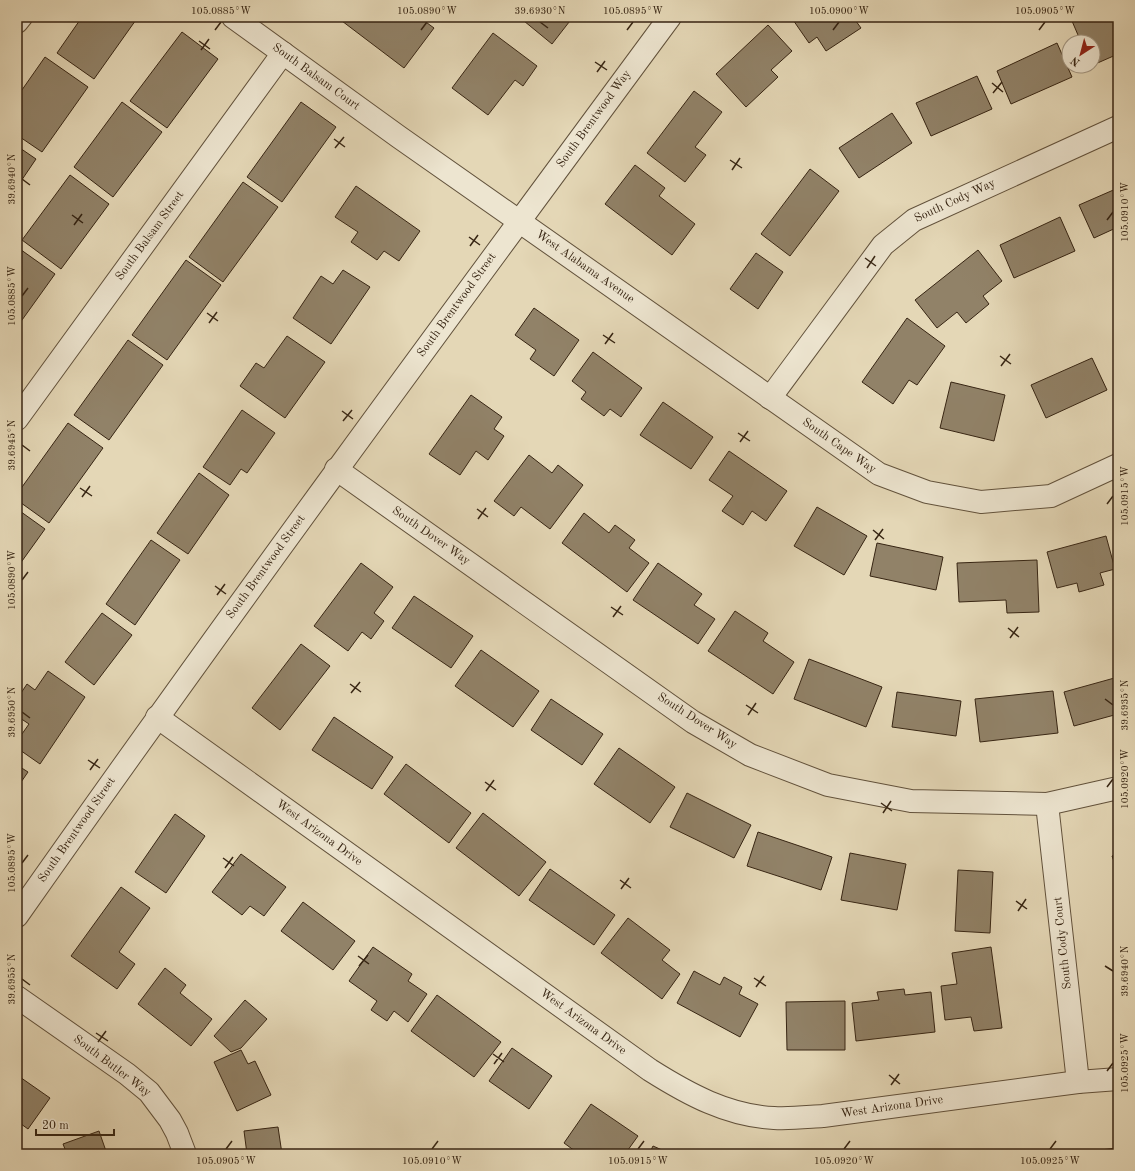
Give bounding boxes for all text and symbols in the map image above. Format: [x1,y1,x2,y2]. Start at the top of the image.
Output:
text: 105.0885°W [191,6,251,16]
text: 105.0890°W [397,6,457,16]
text: 39.6930°N [514,6,566,16]
text: 105.0895°W [603,6,663,16]
text: 105.0900°W [809,6,869,16]
text: 105.0905°W [1015,6,1075,16]
north arrow [1061,34,1101,74]
street label: South Balsam Court [270,41,362,113]
text: N [1069,54,1083,68]
street label: South Brentwood Way [555,67,634,170]
text: 39.6940°N [7,153,17,205]
street label: South Cody Way [913,177,998,225]
text: 105.0910°W [1120,182,1130,242]
street label: South Balsam Street [114,189,186,283]
street label: West Alabama Avenue [534,228,637,306]
street label: South Brentwood Street [415,251,499,359]
text: 105.0885°W [7,266,17,326]
street label: South Cape Way [800,416,879,476]
text: 39.6945°N [7,419,17,471]
text: 105.0915°W [1120,466,1130,526]
street label: South Dover Way [390,505,473,568]
street label: South Brentwood Street [224,513,308,621]
text: 105.0890°W [7,550,17,610]
text: 39.6935°N [1120,679,1130,731]
text: 39.6950°N [7,686,17,738]
street label: South Dover Way [655,691,739,751]
text: 105.0920°W [1120,749,1130,809]
street label: South Brentwood Street [36,775,118,885]
street label: West Arizona Drive [274,798,365,868]
text: 105.0895°W [7,833,17,893]
street label: South Cody Court [1052,896,1074,990]
text: 39.6940°N [1120,945,1130,997]
text: 39.6955°N [7,953,17,1005]
street label: West Arizona Drive [538,987,629,1057]
street label: South Butler Way [71,1033,154,1099]
text: 105.0925°W [1120,1033,1130,1093]
street label: West Arizona Drive [840,1094,944,1120]
scale bar [36,1111,114,1137]
text: 20 m [42,1120,69,1132]
text: 105.0905°W [196,1156,256,1166]
text: 105.0910°W [402,1156,462,1166]
text: 105.0915°W [608,1156,668,1166]
text: 105.0920°W [814,1156,874,1166]
text: 105.0925°W [1020,1156,1080,1166]

